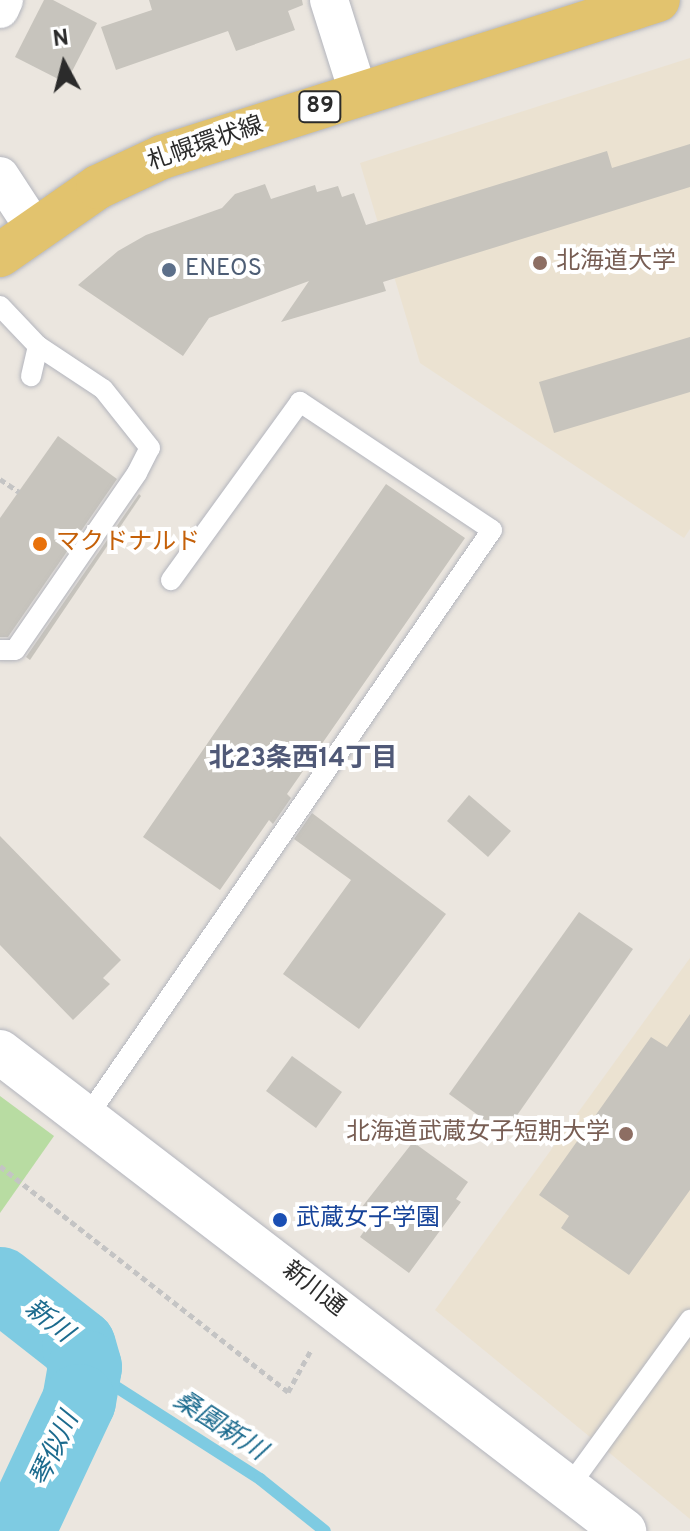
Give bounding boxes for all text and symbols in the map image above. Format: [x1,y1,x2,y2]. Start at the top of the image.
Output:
north arrow [24,24,104,104]
text: N [52,25,70,54]
road number: 89 [298,89,342,125]
street label: 札幌環状線 [145,112,267,178]
place label: 北海道大学 [556,249,676,277]
marker: 北海道大学 [531,254,549,272]
place label: ENEOS [185,256,262,284]
marker: ENEOS [160,261,178,279]
place label: マクドナルド [56,530,200,558]
marker: マクドナルド [31,535,49,553]
district label: 北23条西14丁目 [209,744,397,776]
place label: 北海道武蔵女子短期大学 [346,1120,610,1148]
marker: 北海道武蔵女子短期大学 [617,1125,635,1143]
place label: 武蔵女子学園 [296,1206,440,1234]
marker: 武蔵女子学園 [271,1211,289,1229]
street label: 新川通 [276,1256,350,1324]
water label: 新川 [18,1294,78,1350]
water label: 桑園新川 [167,1386,271,1468]
water label: 琴似川 [25,1408,87,1492]

